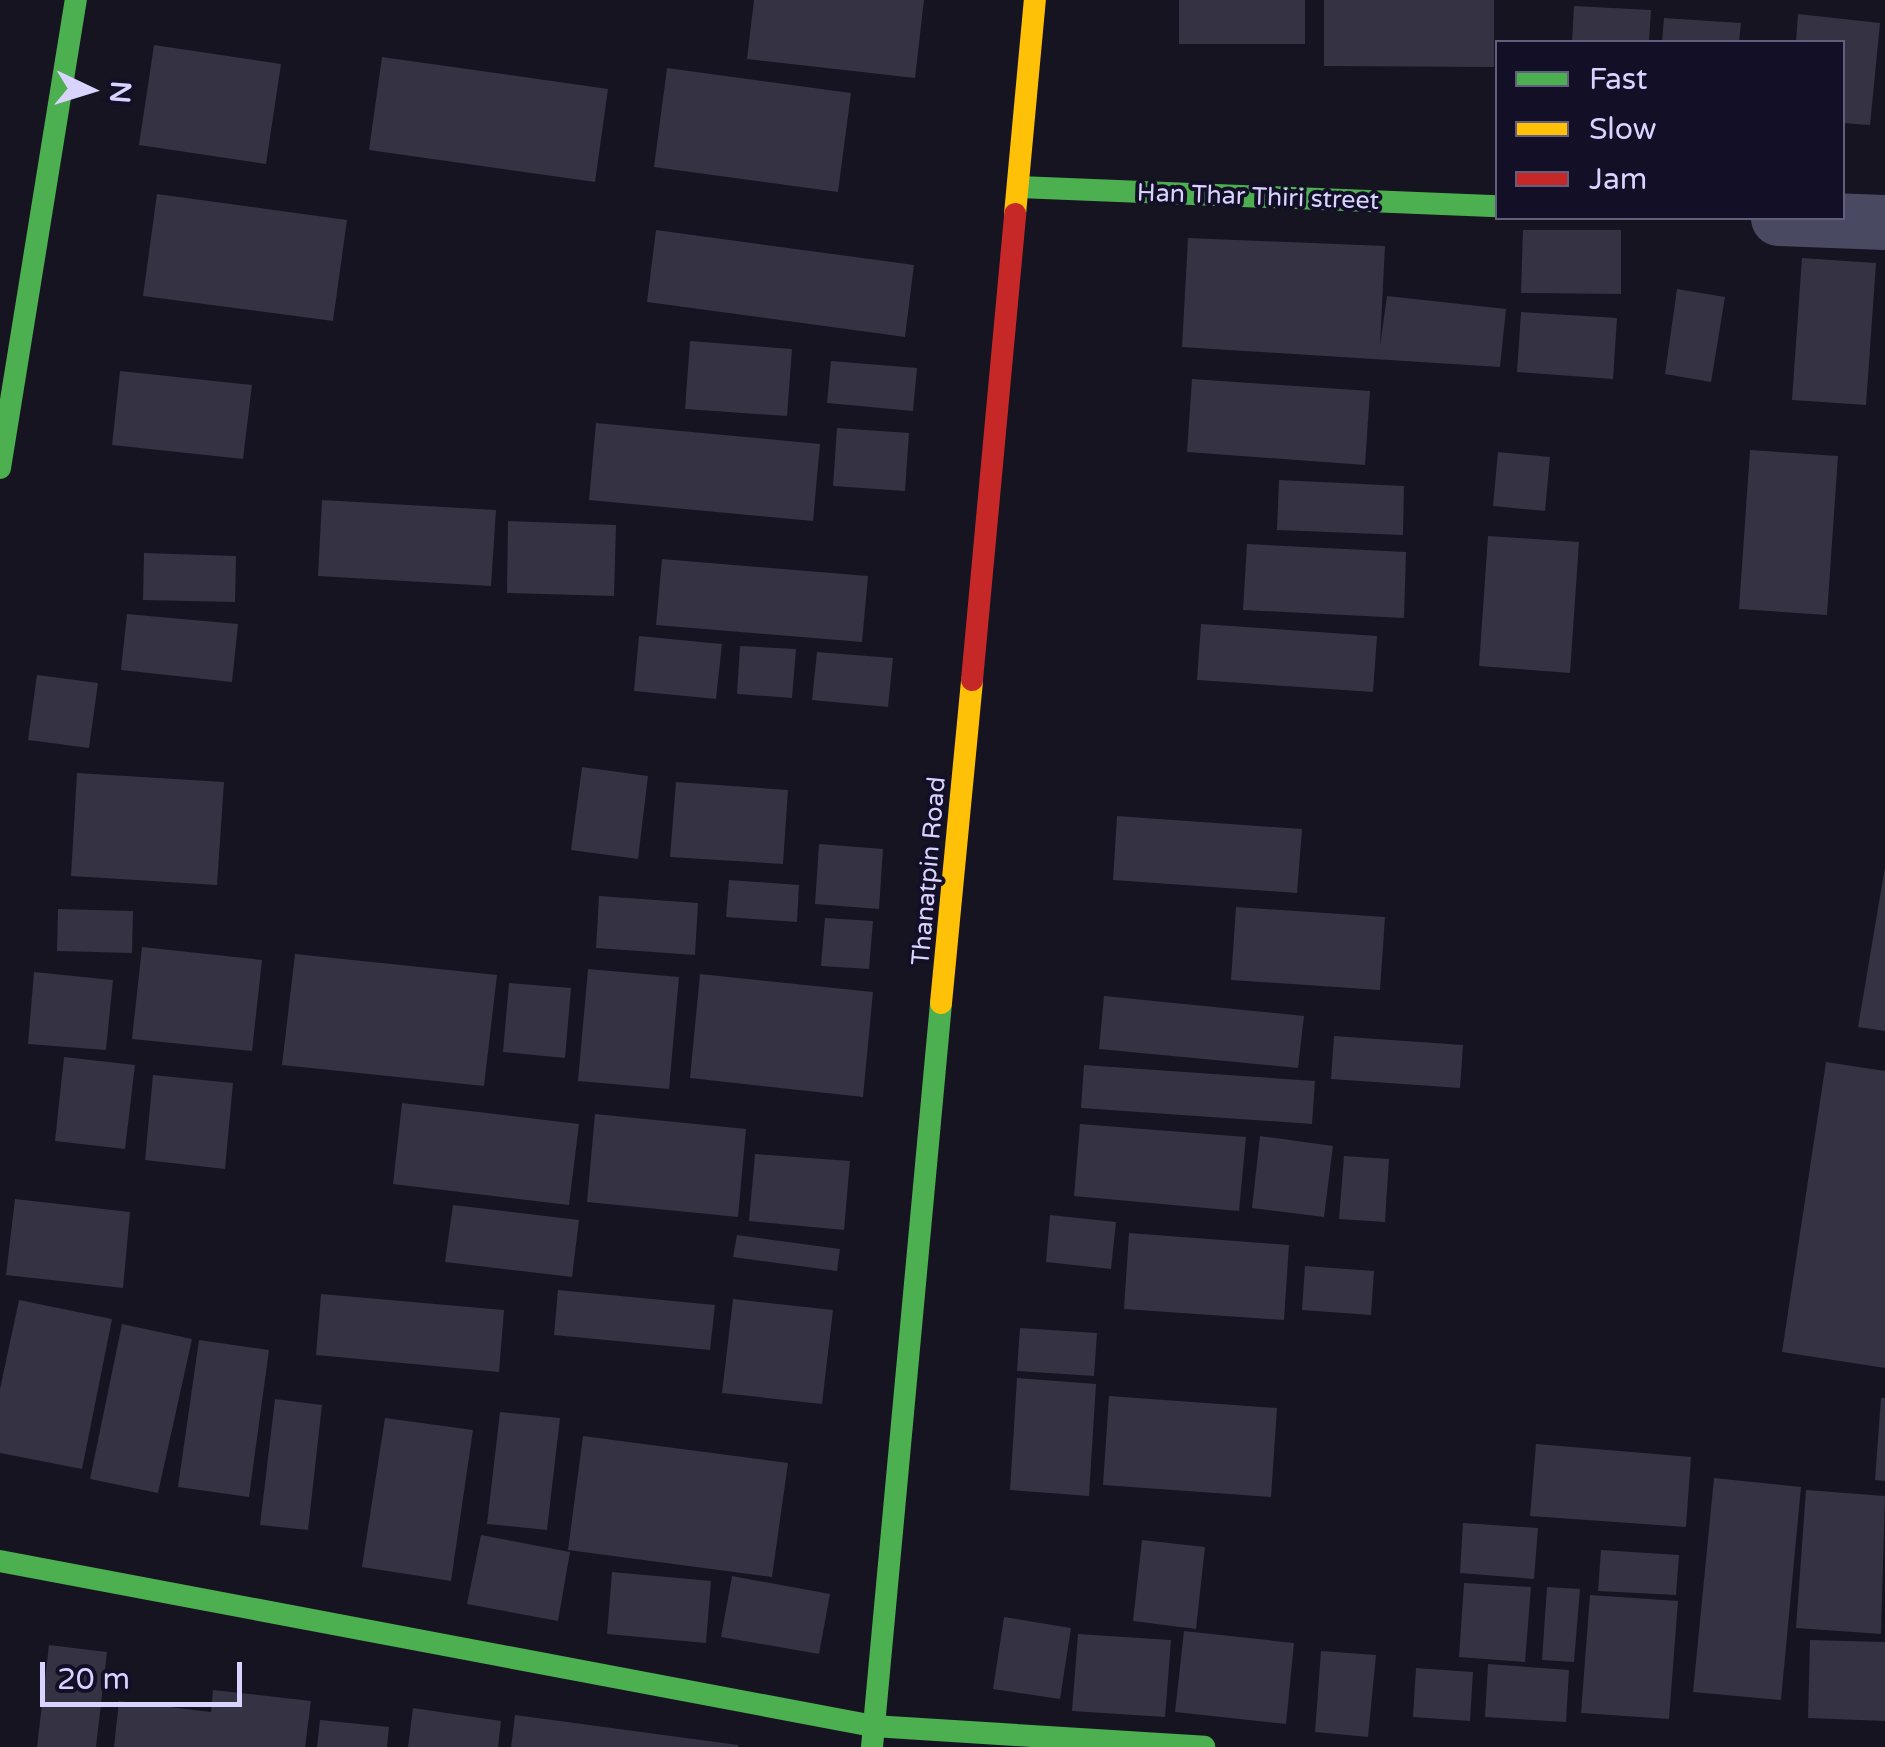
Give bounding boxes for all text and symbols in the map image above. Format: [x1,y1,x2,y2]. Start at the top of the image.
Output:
north arrow [40,40,140,140]
legend [1495,40,1845,220]
text: Fast [1589,61,1648,98]
text: N [102,80,138,104]
text: Slow [1589,111,1657,148]
text: Jam [1589,161,1647,198]
street label: Han Thar Thiri street [1136,178,1380,216]
street label: Thanatpin Road [906,775,952,967]
scale bar [45,1642,248,1704]
text: 20 m [57,1661,130,1698]

